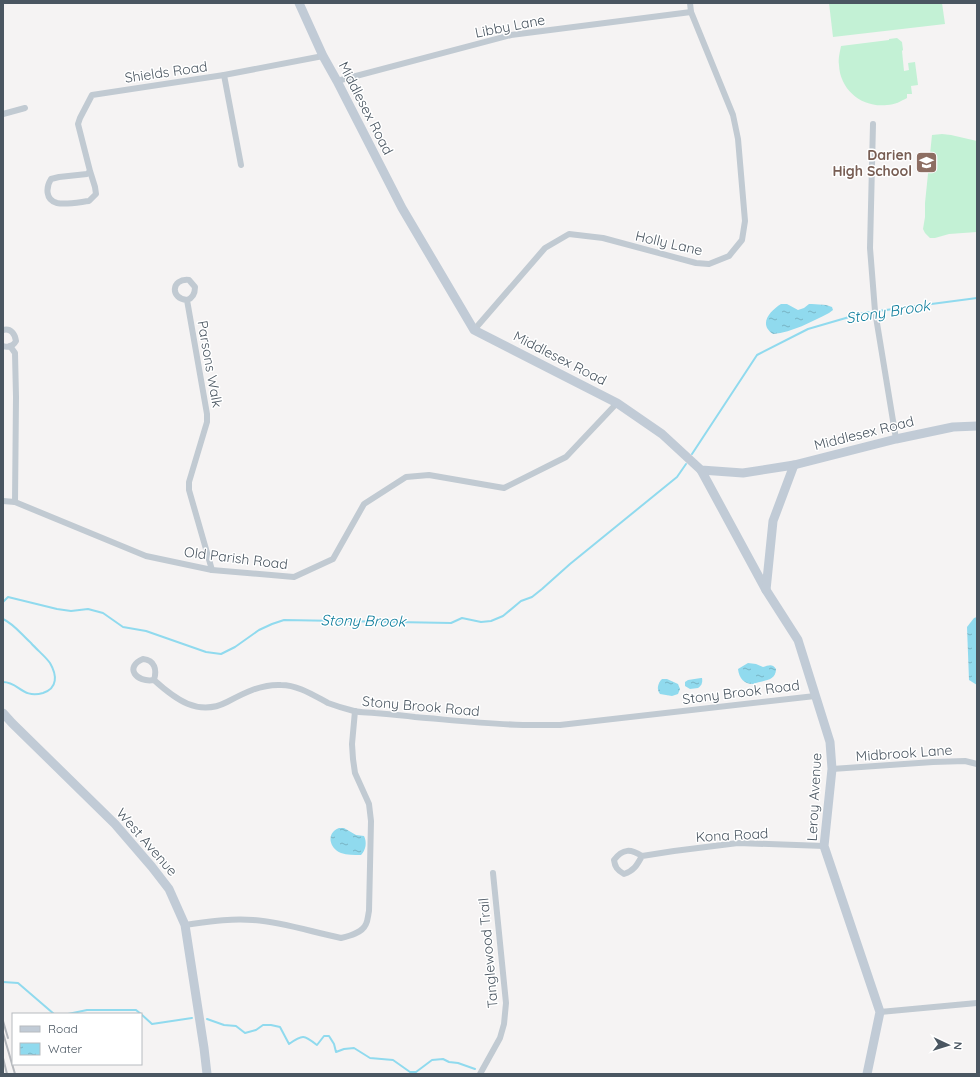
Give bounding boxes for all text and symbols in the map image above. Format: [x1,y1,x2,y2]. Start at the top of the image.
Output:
street label: Libby Lane [473,10,547,42]
street label: Shields Road [123,57,209,87]
street label: Middlesex Road [335,58,397,158]
place label: Darien High School [832,146,912,180]
school or university icon: Darien High School [914,150,940,176]
street label: Holly Lane [634,227,704,259]
water label: Stony Brook [844,295,933,328]
street label: Parsons Walk [193,319,227,409]
street label: Middlesex Road [510,327,610,389]
street label: Middlesex Road [812,412,916,454]
street label: Old Parish Road [183,543,289,573]
water label: Stony Brook [320,610,408,631]
street label: Stony Brook Road [681,676,801,708]
street label: Stony Brook Road [361,692,481,720]
street label: Midbrook Lane [855,741,953,765]
street label: Leroy Avenue [803,752,825,842]
street label: West Avenue [113,804,181,880]
street label: Kona Road [695,824,769,846]
street label: Tanglewood Trail [474,897,502,1009]
legend [12,1013,142,1065]
text: Road [48,1021,78,1036]
north arrow [928,1025,968,1065]
text: Water [48,1041,83,1056]
text: N [951,1041,965,1050]

